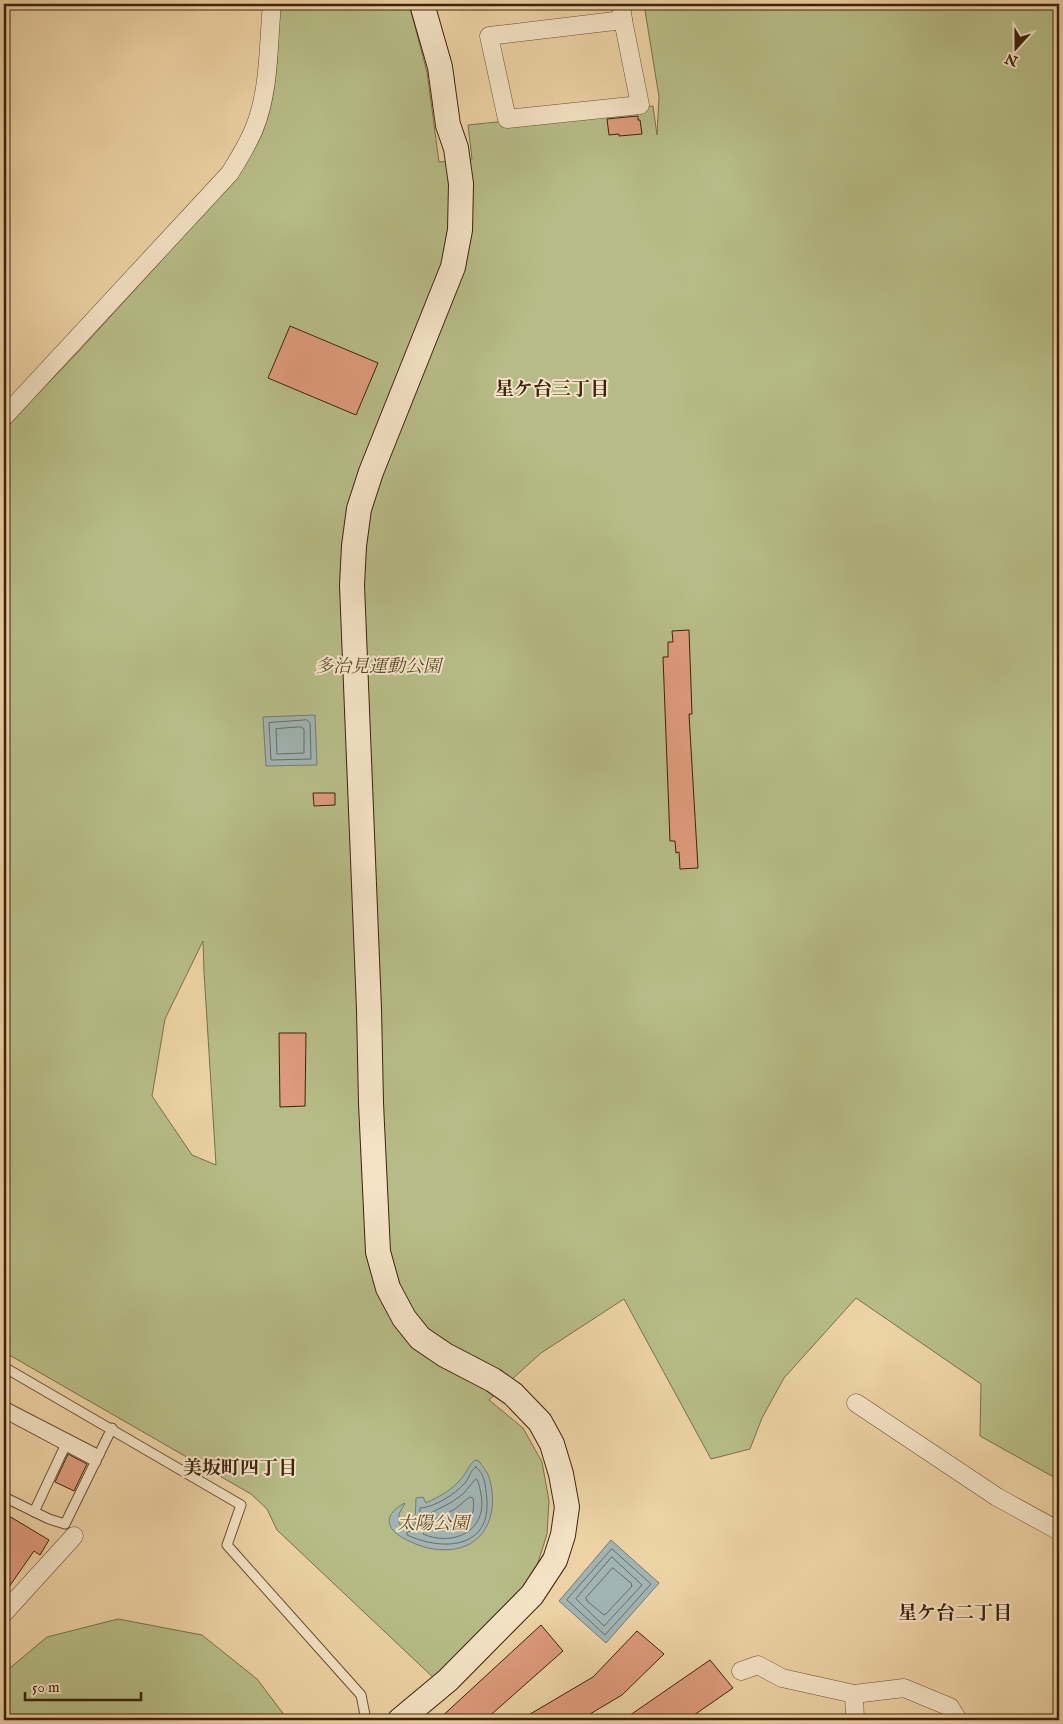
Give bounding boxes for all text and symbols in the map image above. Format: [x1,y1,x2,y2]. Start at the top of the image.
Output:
north arrow [990,22,1040,72]
text: N [1003,49,1022,70]
district label: 星ケ台三丁目 [495,378,609,402]
park label: 多治見運動公園 [315,656,444,679]
district label: 美坂町四丁目 [183,1457,297,1481]
park label: 太陽公園 [397,1513,472,1536]
district label: 星ケ台二丁目 [898,1602,1012,1626]
scale bar [25,1669,141,1701]
text: 50 m [32,1678,60,1697]

